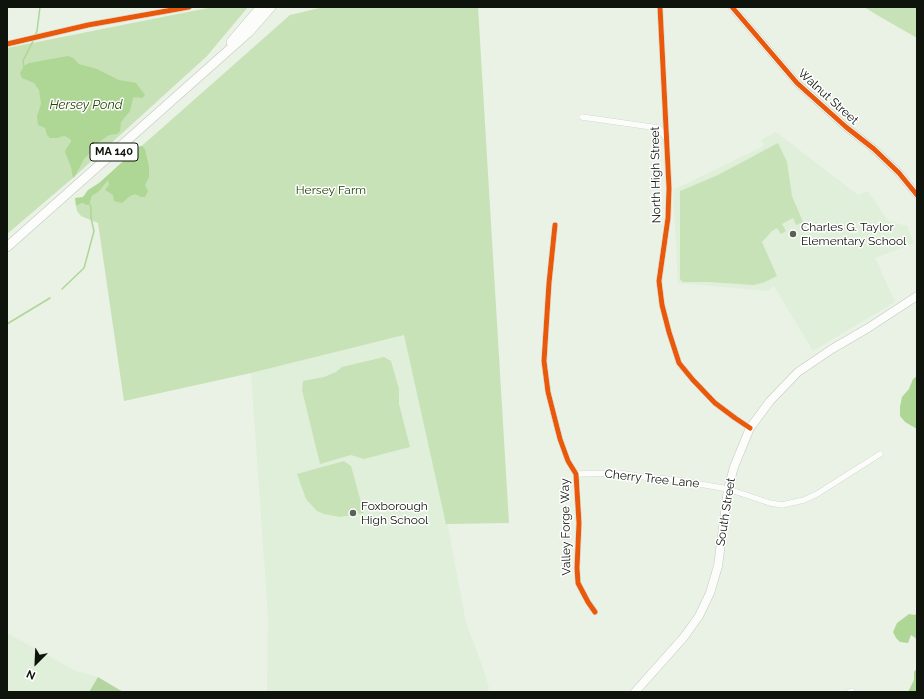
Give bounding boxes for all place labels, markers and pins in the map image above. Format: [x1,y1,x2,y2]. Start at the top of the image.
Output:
place label: Charles G. Taylor Elementary School [801,220,906,248]
marker: Charles G. Taylor Elementary School [788,229,798,239]
place label: Foxborough High School [361,499,428,527]
marker: Foxborough High School [348,508,358,518]

